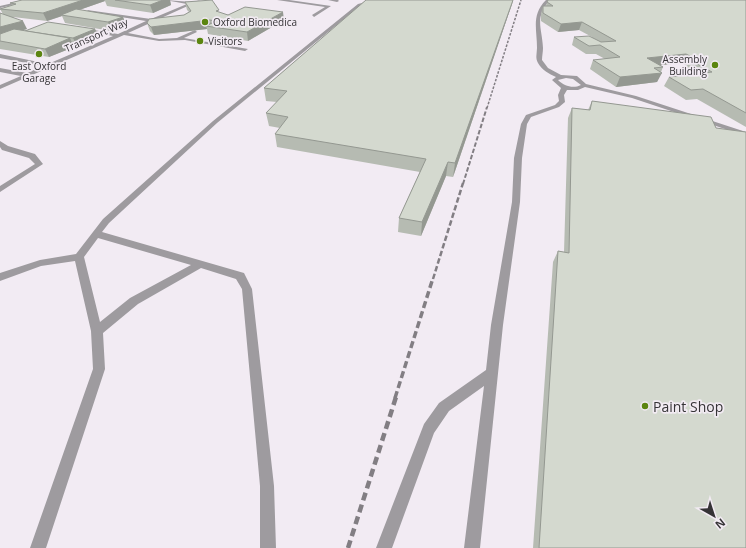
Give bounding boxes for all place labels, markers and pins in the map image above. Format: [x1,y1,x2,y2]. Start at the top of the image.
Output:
place label: Oxford Biomedica [213,15,297,29]
marker: Oxford Biomedica [200,17,210,27]
place label: Visitors [208,34,242,48]
marker: Visitors [195,36,205,46]
marker: East Oxford Garage [34,49,44,59]
place label: Assembly Building [663,52,708,78]
place label: East Oxford Garage [12,59,66,85]
marker: Assembly Building [710,60,720,70]
place label: Paint Shop [653,397,723,416]
marker: Paint Shop [640,401,650,411]

